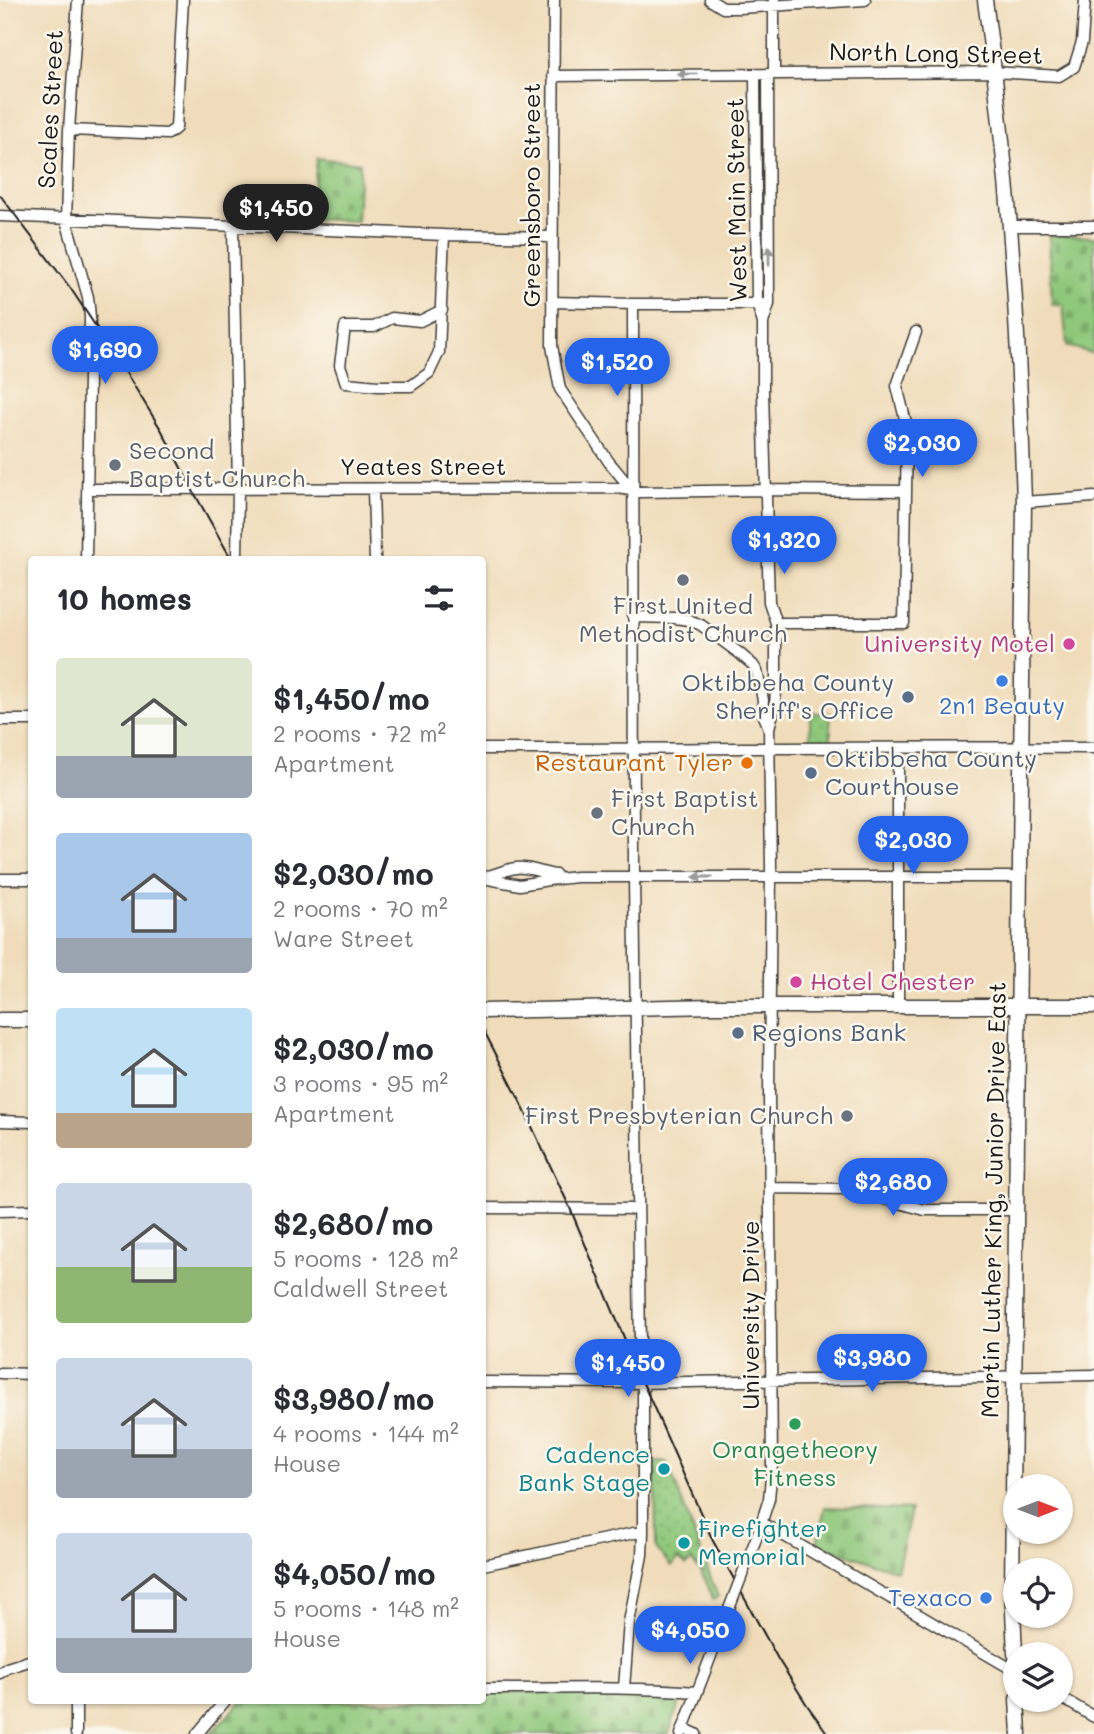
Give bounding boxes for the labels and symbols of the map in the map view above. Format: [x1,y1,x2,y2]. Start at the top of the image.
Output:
street label: Scales Street [30,29,69,189]
street label: North Long Street [829,35,1043,70]
one-way arrow [676,69,698,80]
street label: Greensboro Street [515,83,546,307]
street label: West Main Street [718,97,753,303]
pin: $1,450 [219,184,333,244]
one-way arrow [763,245,775,267]
pin: $1,690 [48,326,162,386]
pin: $1,520 [560,338,674,398]
pin: $2,030 [865,420,979,479]
place label: Second Baptist Church [129,434,305,493]
street label: Yeates Street [340,450,506,481]
marker: Second Baptist Church [107,457,123,473]
pin: $1,320 [727,516,841,576]
marker: First United Methodist Church [675,572,691,588]
place label: First United Methodist Church [579,589,787,648]
place label: University Motel [864,627,1055,658]
marker: University Motel [1061,636,1077,652]
place label: Oktibbeha County Sheriff's Office [682,666,894,725]
marker: 2n1 Beauty [994,673,1010,689]
marker: Oktibbeha County Sheriff's Office [900,689,916,705]
place label: 2n1 Beauty [939,689,1065,720]
place label: Oktibbeha County Courthouse [825,742,1037,801]
place label: Restaurant Tyler [535,746,733,777]
marker: Restaurant Tyler [739,755,755,771]
marker: Oktibbeha County Courthouse [803,765,819,781]
place label: First Baptist Church [611,782,759,841]
marker: First Baptist Church [589,805,605,821]
pin: $2,030 [856,816,970,876]
one-way arrow [691,871,713,883]
place label: Hotel Chester [810,965,975,996]
marker: Hotel Chester [788,974,804,990]
street label: Martin Luther King, Junior Drive East [973,982,1012,1418]
place label: Regions Bank [752,1016,906,1047]
marker: Regions Bank [730,1025,746,1041]
place label: First Presbyterian Church [525,1099,833,1130]
marker: First Presbyterian Church [839,1108,855,1124]
pin: $2,680 [836,1158,950,1218]
street label: University Drive [734,1220,765,1410]
pin: $3,980 [815,1334,929,1394]
pin: $1,450 [571,1340,685,1399]
marker: Orangetheory Fitness [787,1416,803,1432]
place label: Orangetheory Fitness [712,1433,878,1492]
place label: Cadence Bank Stage [519,1438,650,1497]
marker: Cadence Bank Stage [656,1461,672,1477]
north arrow [1003,1474,1073,1544]
place label: Firefighter Memorial [698,1512,827,1571]
marker: Firefighter Memorial [676,1535,692,1551]
place label: Texaco [888,1581,972,1612]
marker: Texaco [978,1590,994,1606]
pin: $4,050 [633,1606,747,1666]

